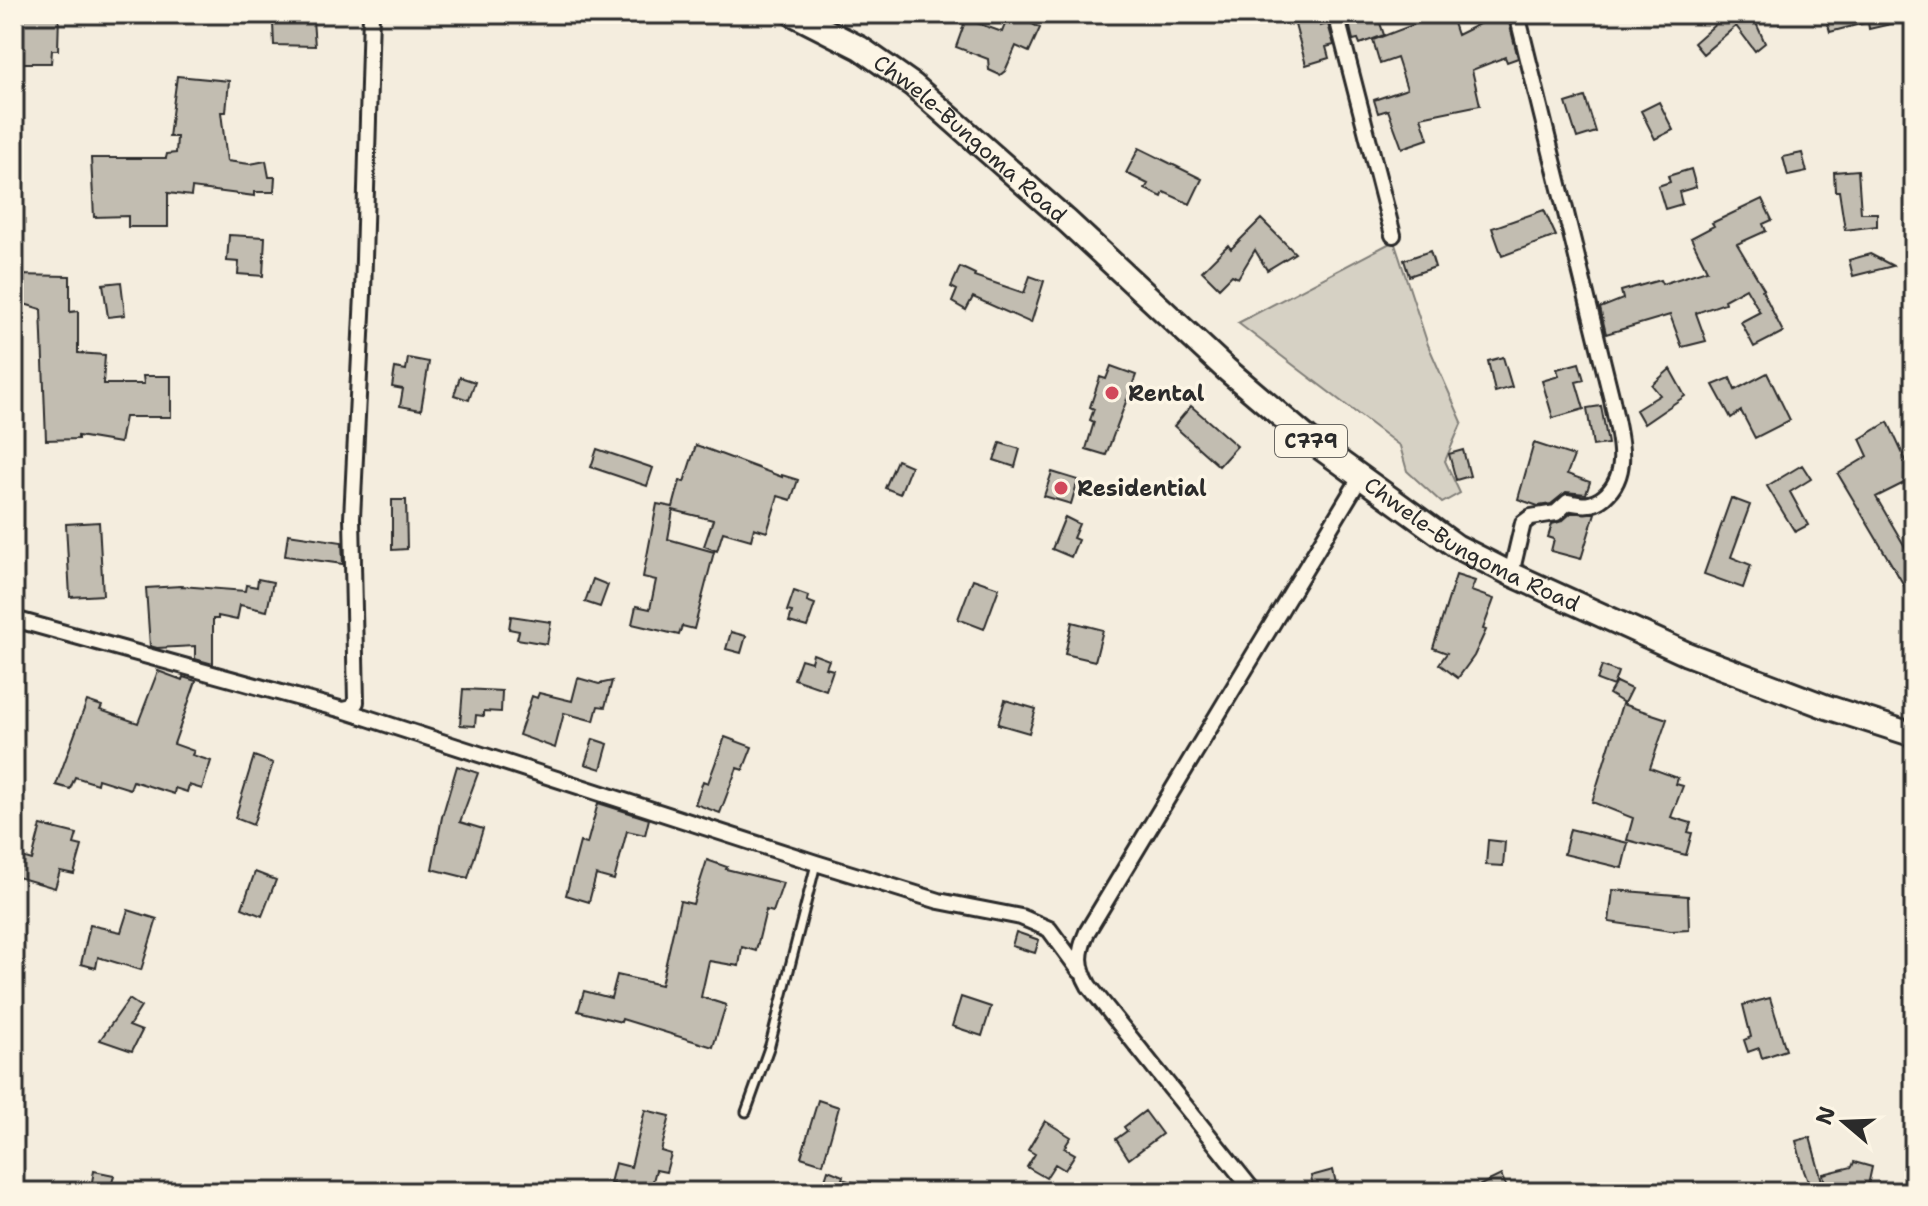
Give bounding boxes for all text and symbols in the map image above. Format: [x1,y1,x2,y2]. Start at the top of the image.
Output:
street label: Chwele-Bungoma Road [868,48,1073,229]
place label: Rental [1128,379,1205,408]
marker: Rental [1103,384,1121,402]
road number: C779 [1275,425,1347,457]
street label: Chwele-Bungoma Road [1358,470,1585,618]
place label: Residential [1077,474,1207,503]
marker: Residential [1052,479,1070,497]
north arrow [1804,1082,1884,1162]
text: N [1809,1103,1842,1129]

